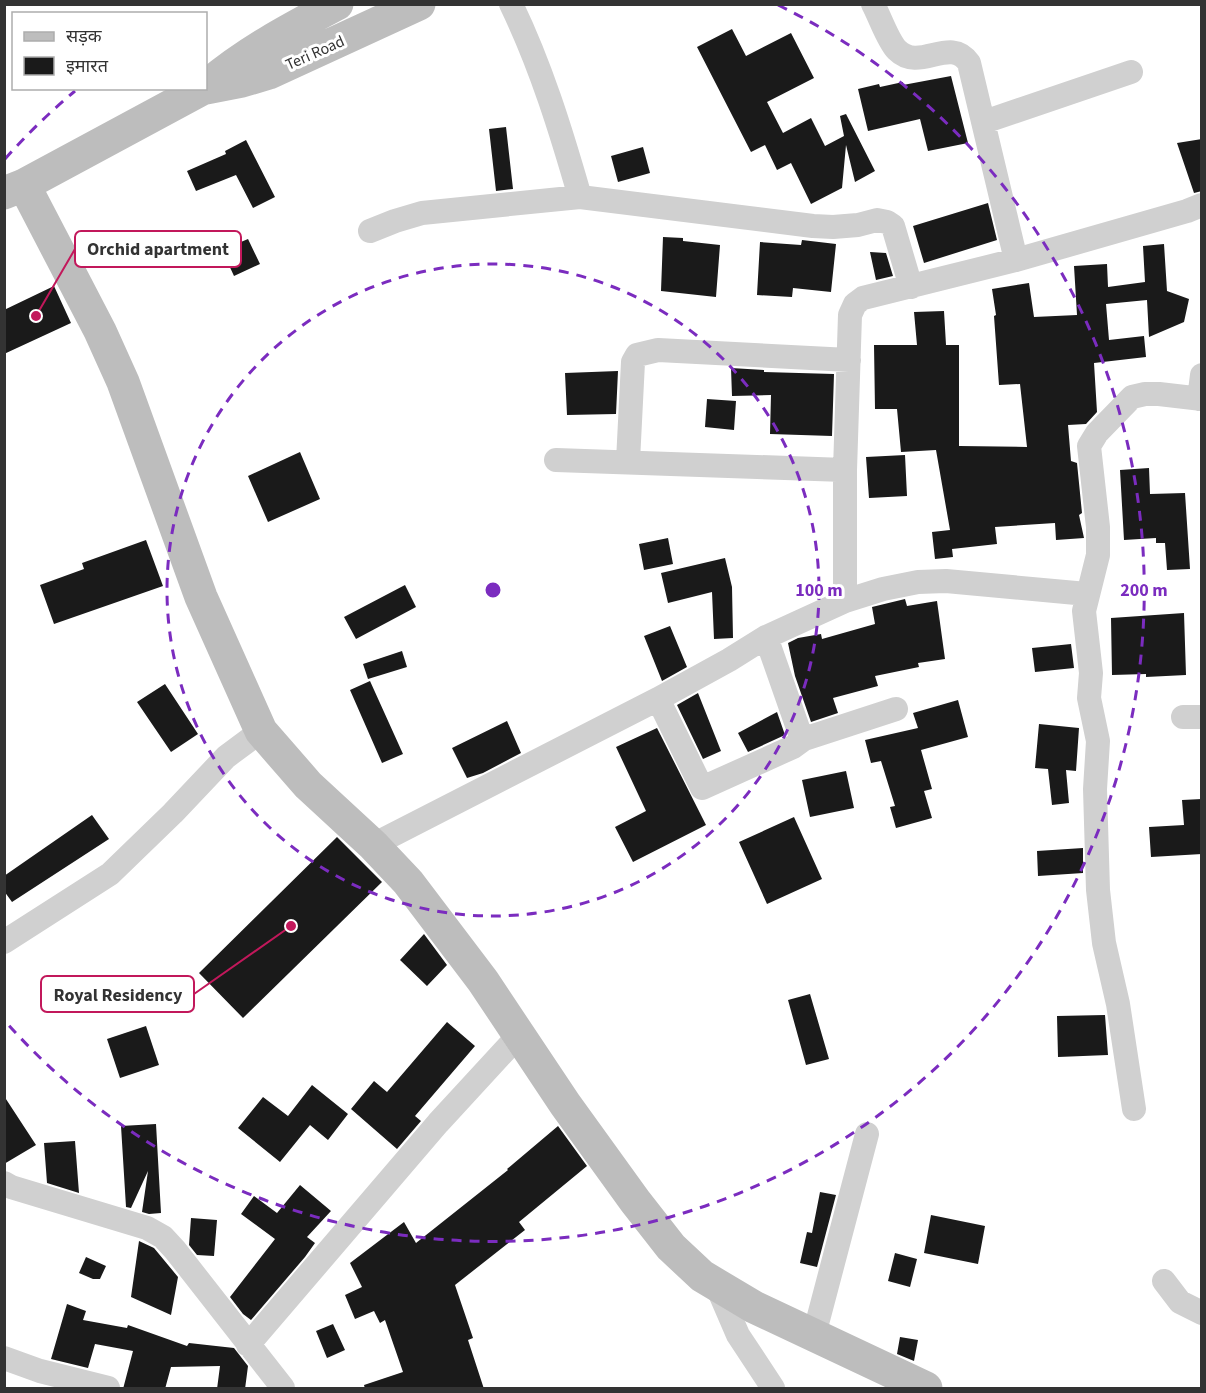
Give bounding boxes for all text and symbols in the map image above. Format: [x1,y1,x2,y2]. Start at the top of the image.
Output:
legend [12,12,207,90]
text: सड़क [66,24,103,49]
street label: Teri Road [282,30,348,76]
text: इमारत [66,54,109,79]
callout: Orchid apartment [75,231,241,267]
text: Orchid apartment [87,237,229,262]
text: 100 m [795,578,843,603]
text: 200 m [1120,578,1168,603]
centre of rings [483,580,503,600]
callout: Royal Residency [41,976,194,1012]
text: Royal Residency [54,983,183,1008]

